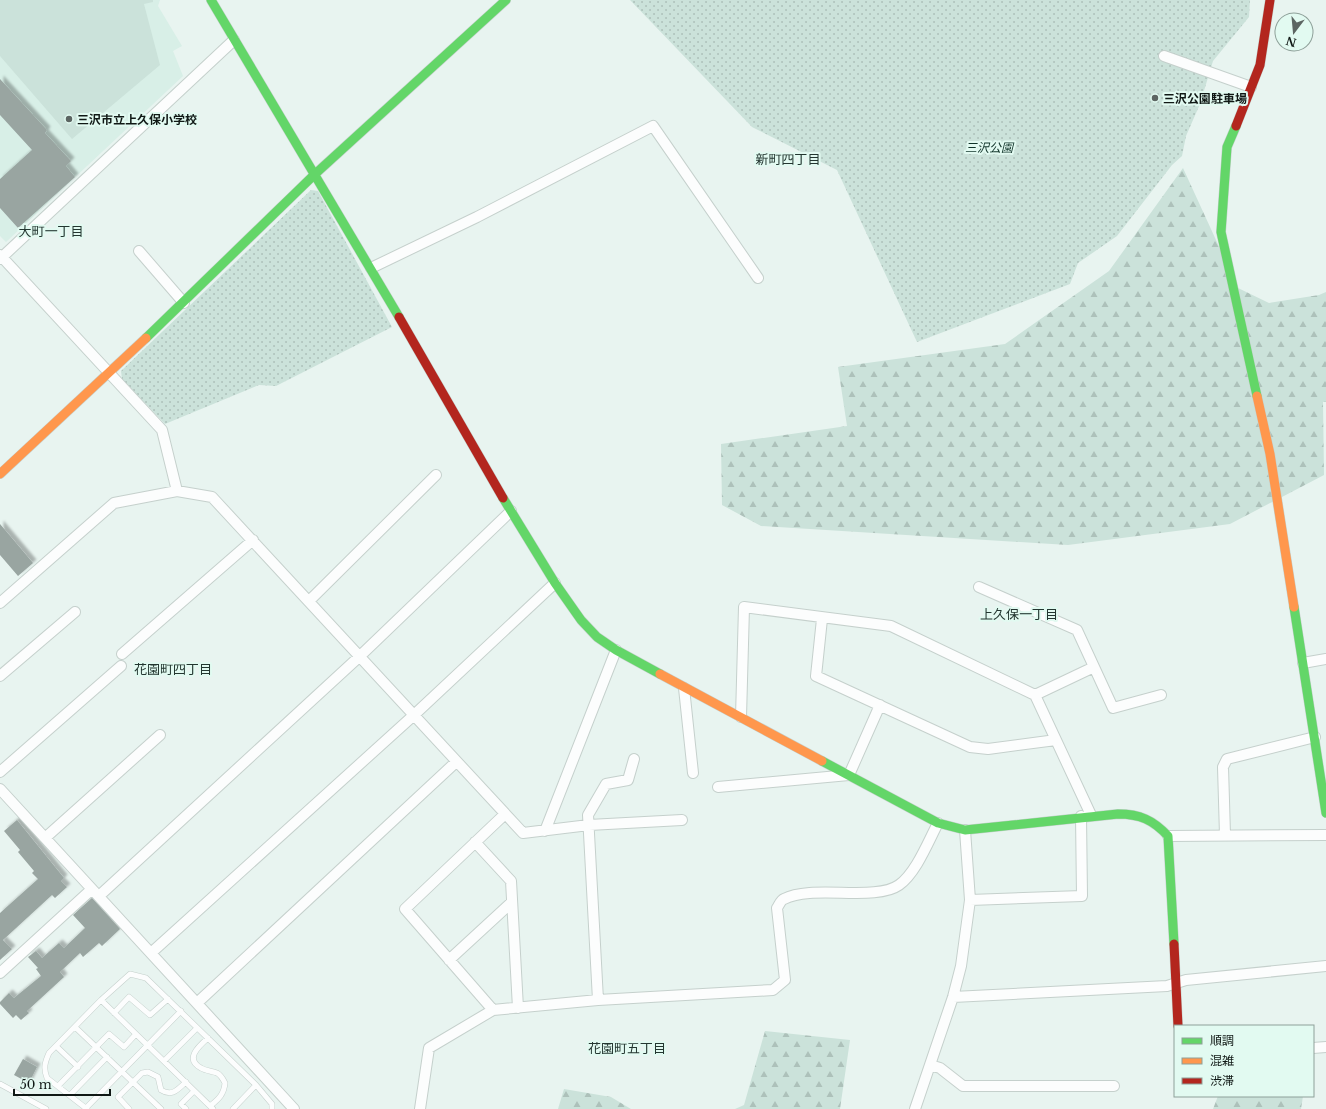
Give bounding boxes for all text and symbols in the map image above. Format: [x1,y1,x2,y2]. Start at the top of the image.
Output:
north arrow [1274,12,1314,52]
text: N [1284,33,1298,50]
place label: 三沢公園駐車場 [1163,91,1247,106]
marker: 三沢公園駐車場 [1150,93,1160,103]
place label: 三沢市立上久保小学校 [77,112,197,127]
marker: 三沢市立上久保小学校 [64,114,74,124]
park label: 三沢公園 [965,140,1015,155]
district label: 新町四丁目 [755,151,821,168]
district label: 大町一丁目 [18,223,84,240]
district label: 上久保一丁目 [980,606,1058,623]
district label: 花園町四丁目 [134,661,212,678]
legend [1174,1025,1314,1097]
text: 順調 [1210,1033,1234,1048]
district label: 花園町五丁目 [588,1040,666,1057]
text: 混雑 [1210,1053,1234,1068]
scale bar [14,1071,110,1097]
text: 渋滞 [1210,1073,1234,1088]
text: 50 m [20,1077,52,1092]

